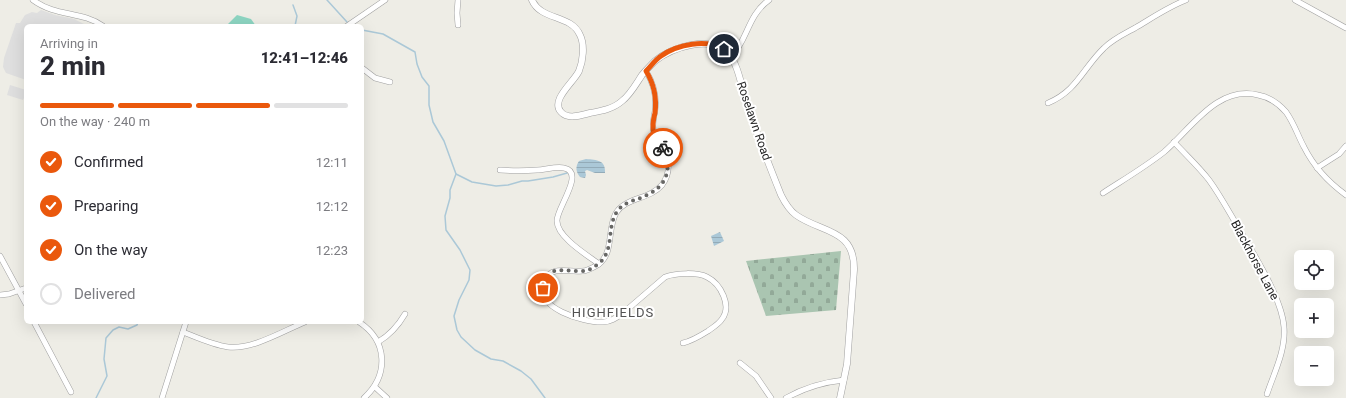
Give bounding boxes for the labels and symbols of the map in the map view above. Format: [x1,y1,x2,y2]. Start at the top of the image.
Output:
pin [707,32,741,66]
street label: Roselawn Road [734,80,774,162]
courier [643,128,683,168]
street label: Blackhorse Lane [1228,218,1282,302]
pin [526,271,560,305]
district label: HIGHFIELDS [572,305,654,320]

